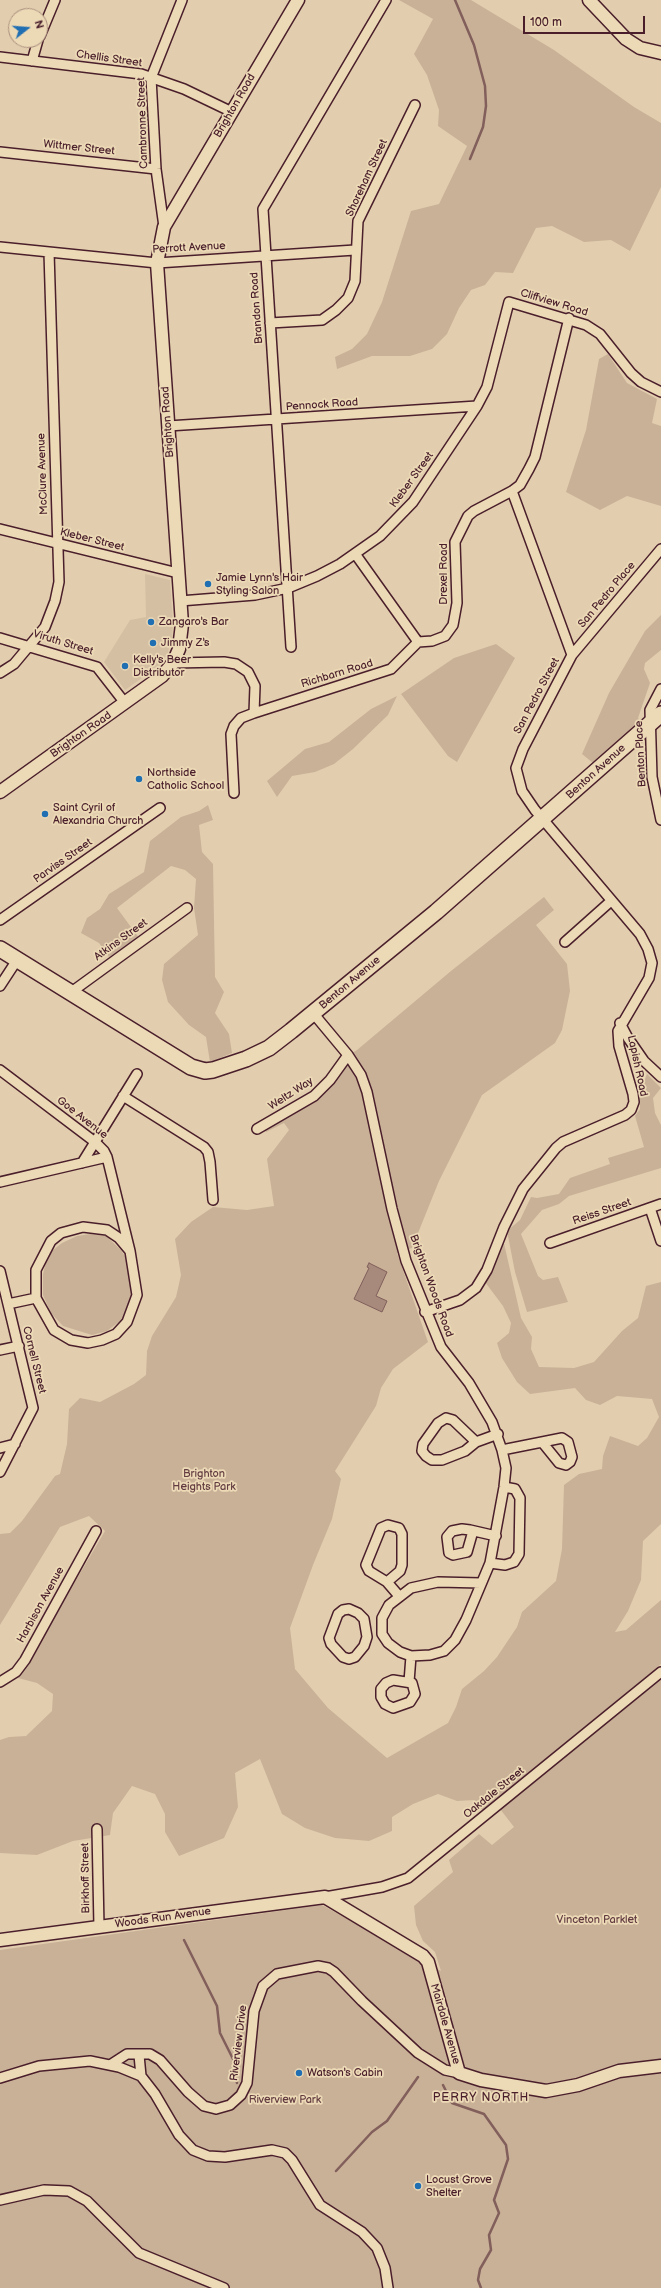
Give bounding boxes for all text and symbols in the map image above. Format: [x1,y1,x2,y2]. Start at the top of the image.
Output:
north arrow [8,8,48,48]
scale bar [525,8,647,34]
text: 100 m [530,15,562,30]
text: N [32,19,46,30]
street label: Chellis Street [75,48,143,70]
street label: Brighton Road [211,72,259,140]
street label: Cambronne Street [135,77,151,169]
street label: Shoreham Street [343,137,391,219]
street label: Wittmer Street [43,138,115,158]
street label: Perrott Avenue [152,239,226,257]
street label: Brandon Road [248,272,266,344]
street label: Cliffview Road [519,286,589,320]
street label: Brighton Road [159,386,177,458]
street label: Pennock Road [285,396,359,414]
street label: McClure Avenue [35,433,51,515]
street label: Kleber Street [387,449,437,511]
street label: Kleber Street [58,526,126,554]
street label: Drexel Road [437,543,451,605]
street label: San Pedro Place [576,559,638,631]
place label: Jamie Lynn's Hair Styling Salon [216,571,303,597]
marker: Jamie Lynn's Hair Styling Salon [203,579,213,589]
place label: Zangaro's Bar [159,615,228,629]
marker: Zangaro's Bar [146,617,156,627]
street label: Viruth Street [31,628,95,658]
place label: Jimmy Z's [161,636,210,650]
marker: Jimmy Z's [148,638,158,648]
place label: Kelly's Beer Distributor [133,653,191,679]
street label: San Pedro Street [511,656,563,736]
street label: Richbarn Road [299,657,375,691]
marker: Kelly's Beer Distributor [120,661,130,671]
street label: Brighton Road [48,709,114,761]
street label: Benton Place [633,720,649,788]
street label: Benton Avenue [563,742,629,802]
place label: Northside Catholic School [147,766,224,792]
marker: Northside Catholic School [134,774,144,784]
place label: Saint Cyril of Alexandria Church [53,801,143,827]
marker: Saint Cyril of Alexandria Church [40,809,50,819]
street label: Parviss Street [31,836,95,886]
street label: Atkins Street [92,916,150,964]
street label: Benton Avenue [317,954,383,1012]
street label: Lapish Road [624,1034,650,1098]
street label: Weltz Way [266,1075,316,1113]
street label: Goe Avenue [54,1094,110,1142]
street label: Reiss Street [571,1196,633,1228]
street label: Brighton Woods Road [406,1233,456,1339]
street label: Cornell Street [19,1325,49,1395]
park label: Brighton Heights Park [172,1467,236,1493]
street label: Harbison Avenue [15,1565,67,1645]
street label: Oakdale Street [461,1765,527,1821]
street label: Birkhoff Street [79,1842,93,1914]
street label: Woods Run Avenue [114,1905,212,1931]
park label: Vinceton Parklet [557,1913,637,1927]
street label: Mairdale Avenue [427,1982,463,2066]
street label: Riverview Drive [228,2004,250,2082]
place label: Watson's Cabin [307,2066,383,2080]
marker: Watson's Cabin [294,2068,304,2078]
district label: PERRY NORTH [433,2091,529,2105]
park label: Riverview Park [249,2093,321,2107]
place label: Locust Grove Shelter [426,2173,492,2199]
marker: Locust Grove Shelter [413,2181,423,2191]

